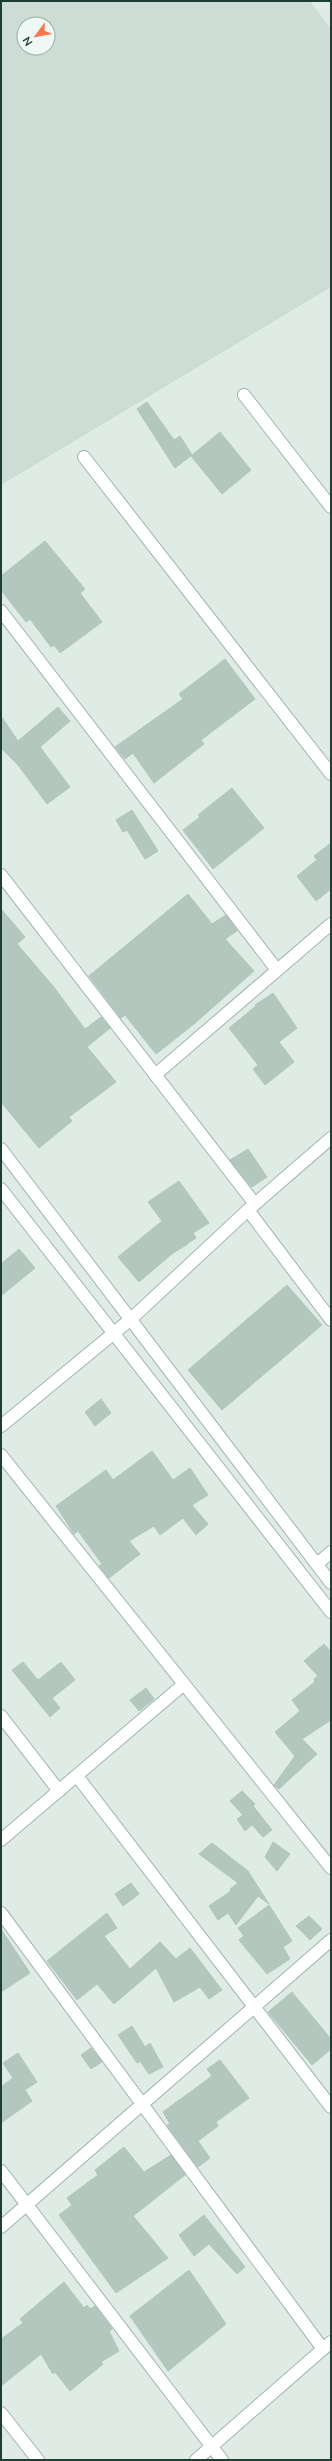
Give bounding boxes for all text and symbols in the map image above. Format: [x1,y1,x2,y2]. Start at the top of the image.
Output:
north arrow [16,16,56,56]
text: N [19,34,36,49]

